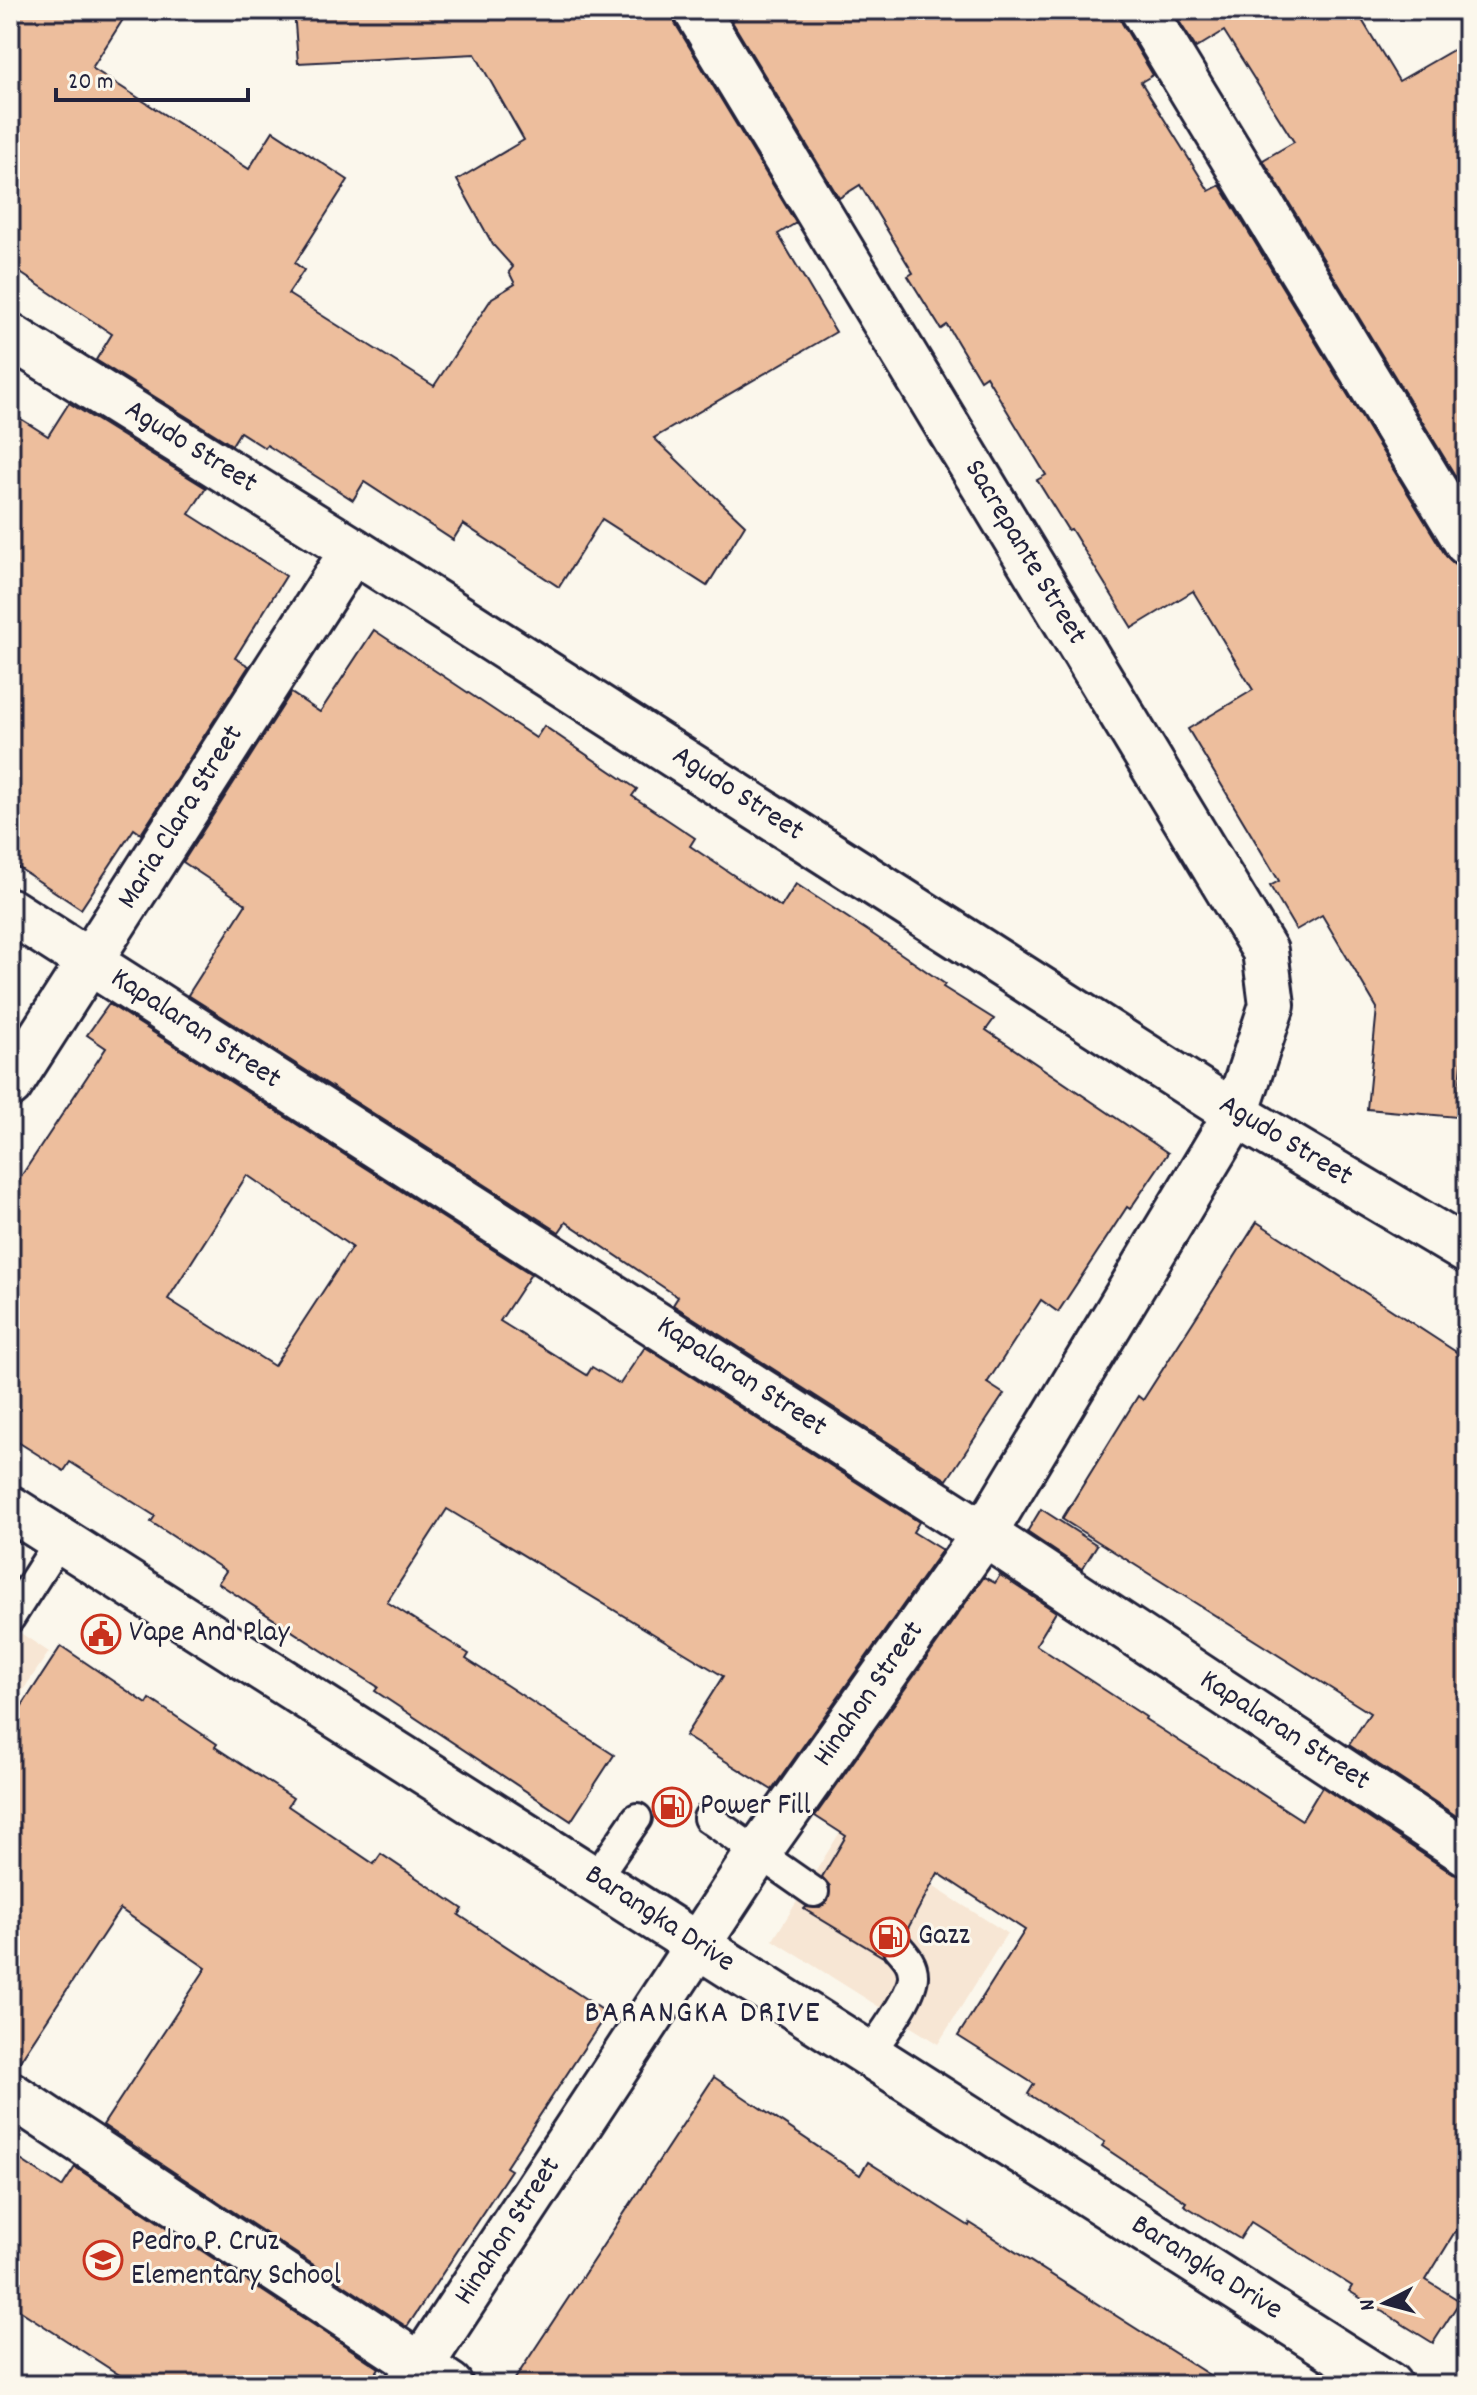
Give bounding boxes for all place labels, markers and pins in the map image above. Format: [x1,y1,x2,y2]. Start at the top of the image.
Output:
public building icon: Vape And Play [80,1613,122,1655]
place label: Vape And Play [129,1613,290,1656]
fuel station icon: Power Fill [651,1786,693,1828]
place label: Power Fill [700,1786,811,1829]
fuel station icon: Gazz [869,1916,911,1958]
place label: Gazz [918,1916,971,1959]
place label: Pedro P. Cruz Elementary School [131,2222,341,2299]
school or university icon: Pedro P. Cruz Elementary School [82,2239,124,2281]

